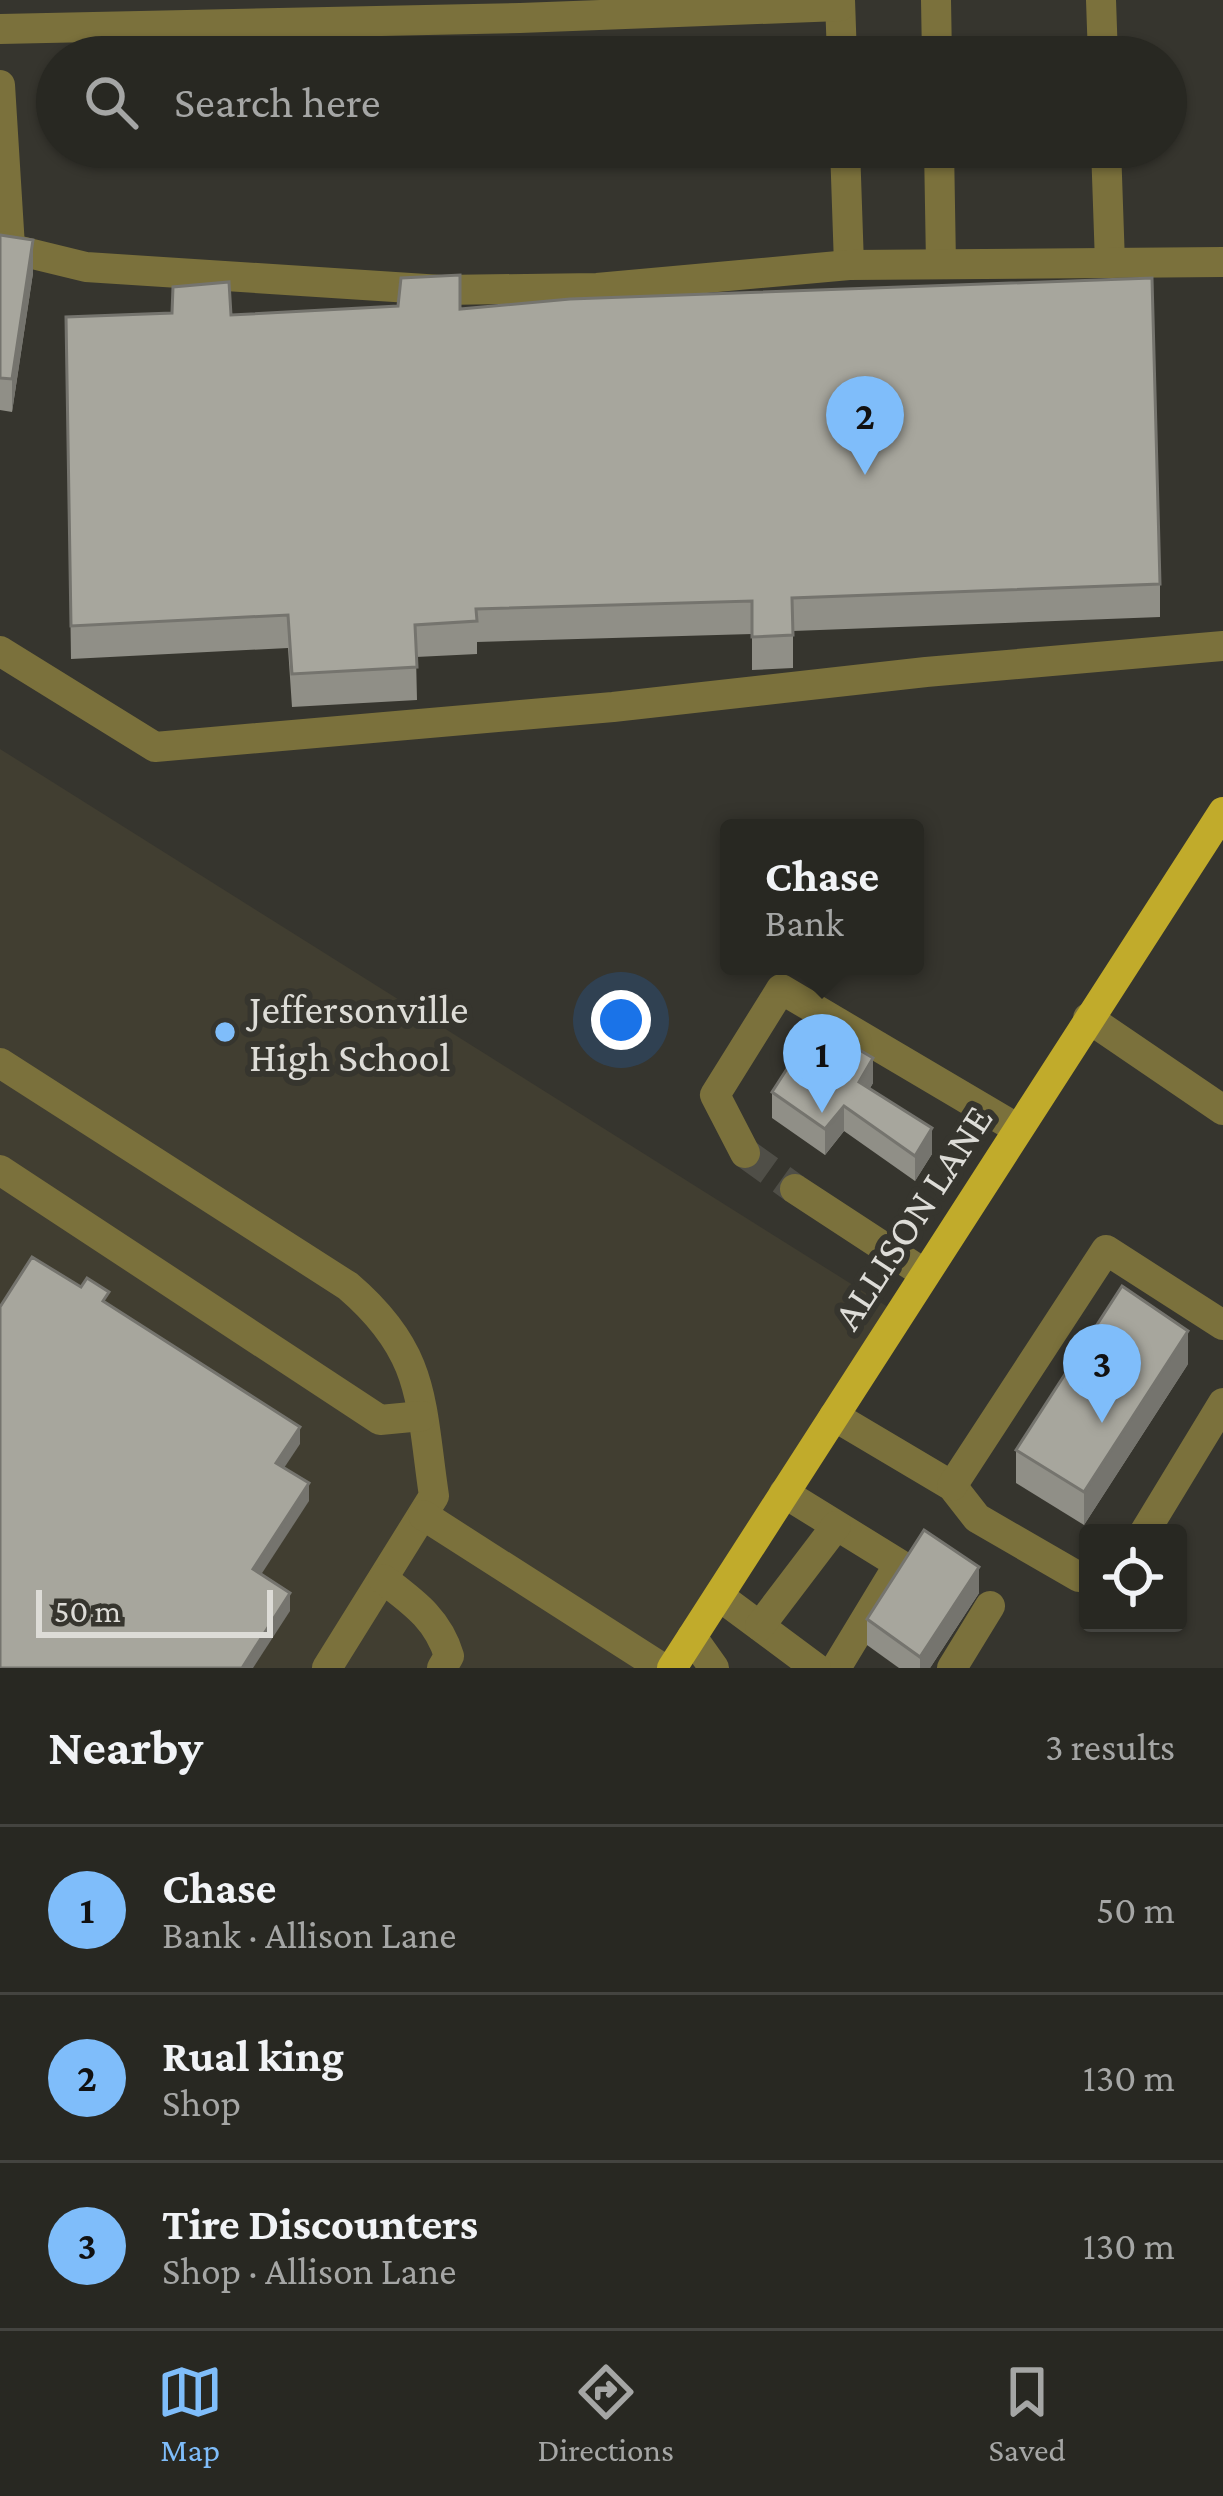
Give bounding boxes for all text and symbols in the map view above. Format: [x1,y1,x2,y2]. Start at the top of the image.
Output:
search box [36,36,1187,168]
icon: search [78,69,144,135]
text: Search here [174,77,381,127]
pin: 2 [826,376,904,475]
popup [720,819,924,975]
text: Chase [765,851,879,901]
text: Bank [765,901,844,944]
place label: Jeffersonville High School [245,985,468,1080]
your location [591,990,651,1050]
pin: 1 [783,1014,861,1113]
marker: Jeffersonville High School [212,1019,238,1045]
street label: ALLISON LANE [822,1096,1002,1338]
pin: 3 [1063,1324,1141,1423]
map controls [1079,1524,1187,1632]
button: locate [1079,1524,1187,1632]
scale bar [36,1584,273,1637]
text: 50 m [54,1592,121,1629]
text: Nearby [48,1718,203,1775]
text: 3 results [1045,1725,1175,1768]
text: Chase [162,1863,276,1913]
text: 1 [80,1888,94,1931]
text: 50 m [1096,1888,1175,1931]
text: Bank · Allison Lane [162,1913,456,1956]
text: Rual king [162,2031,344,2081]
text: 2 [77,2056,97,2099]
text: 130 m [1083,2056,1175,2099]
text: Shop [162,2081,241,2124]
text: Tire Discounters [162,2199,478,2249]
text: 3 [77,2224,97,2267]
text: 130 m [1083,2224,1175,2267]
text: Shop · Allison Lane [162,2249,456,2292]
tab: Map [157,2359,223,2468]
tab: Directions [538,2359,674,2468]
tab: Saved [988,2359,1066,2468]

